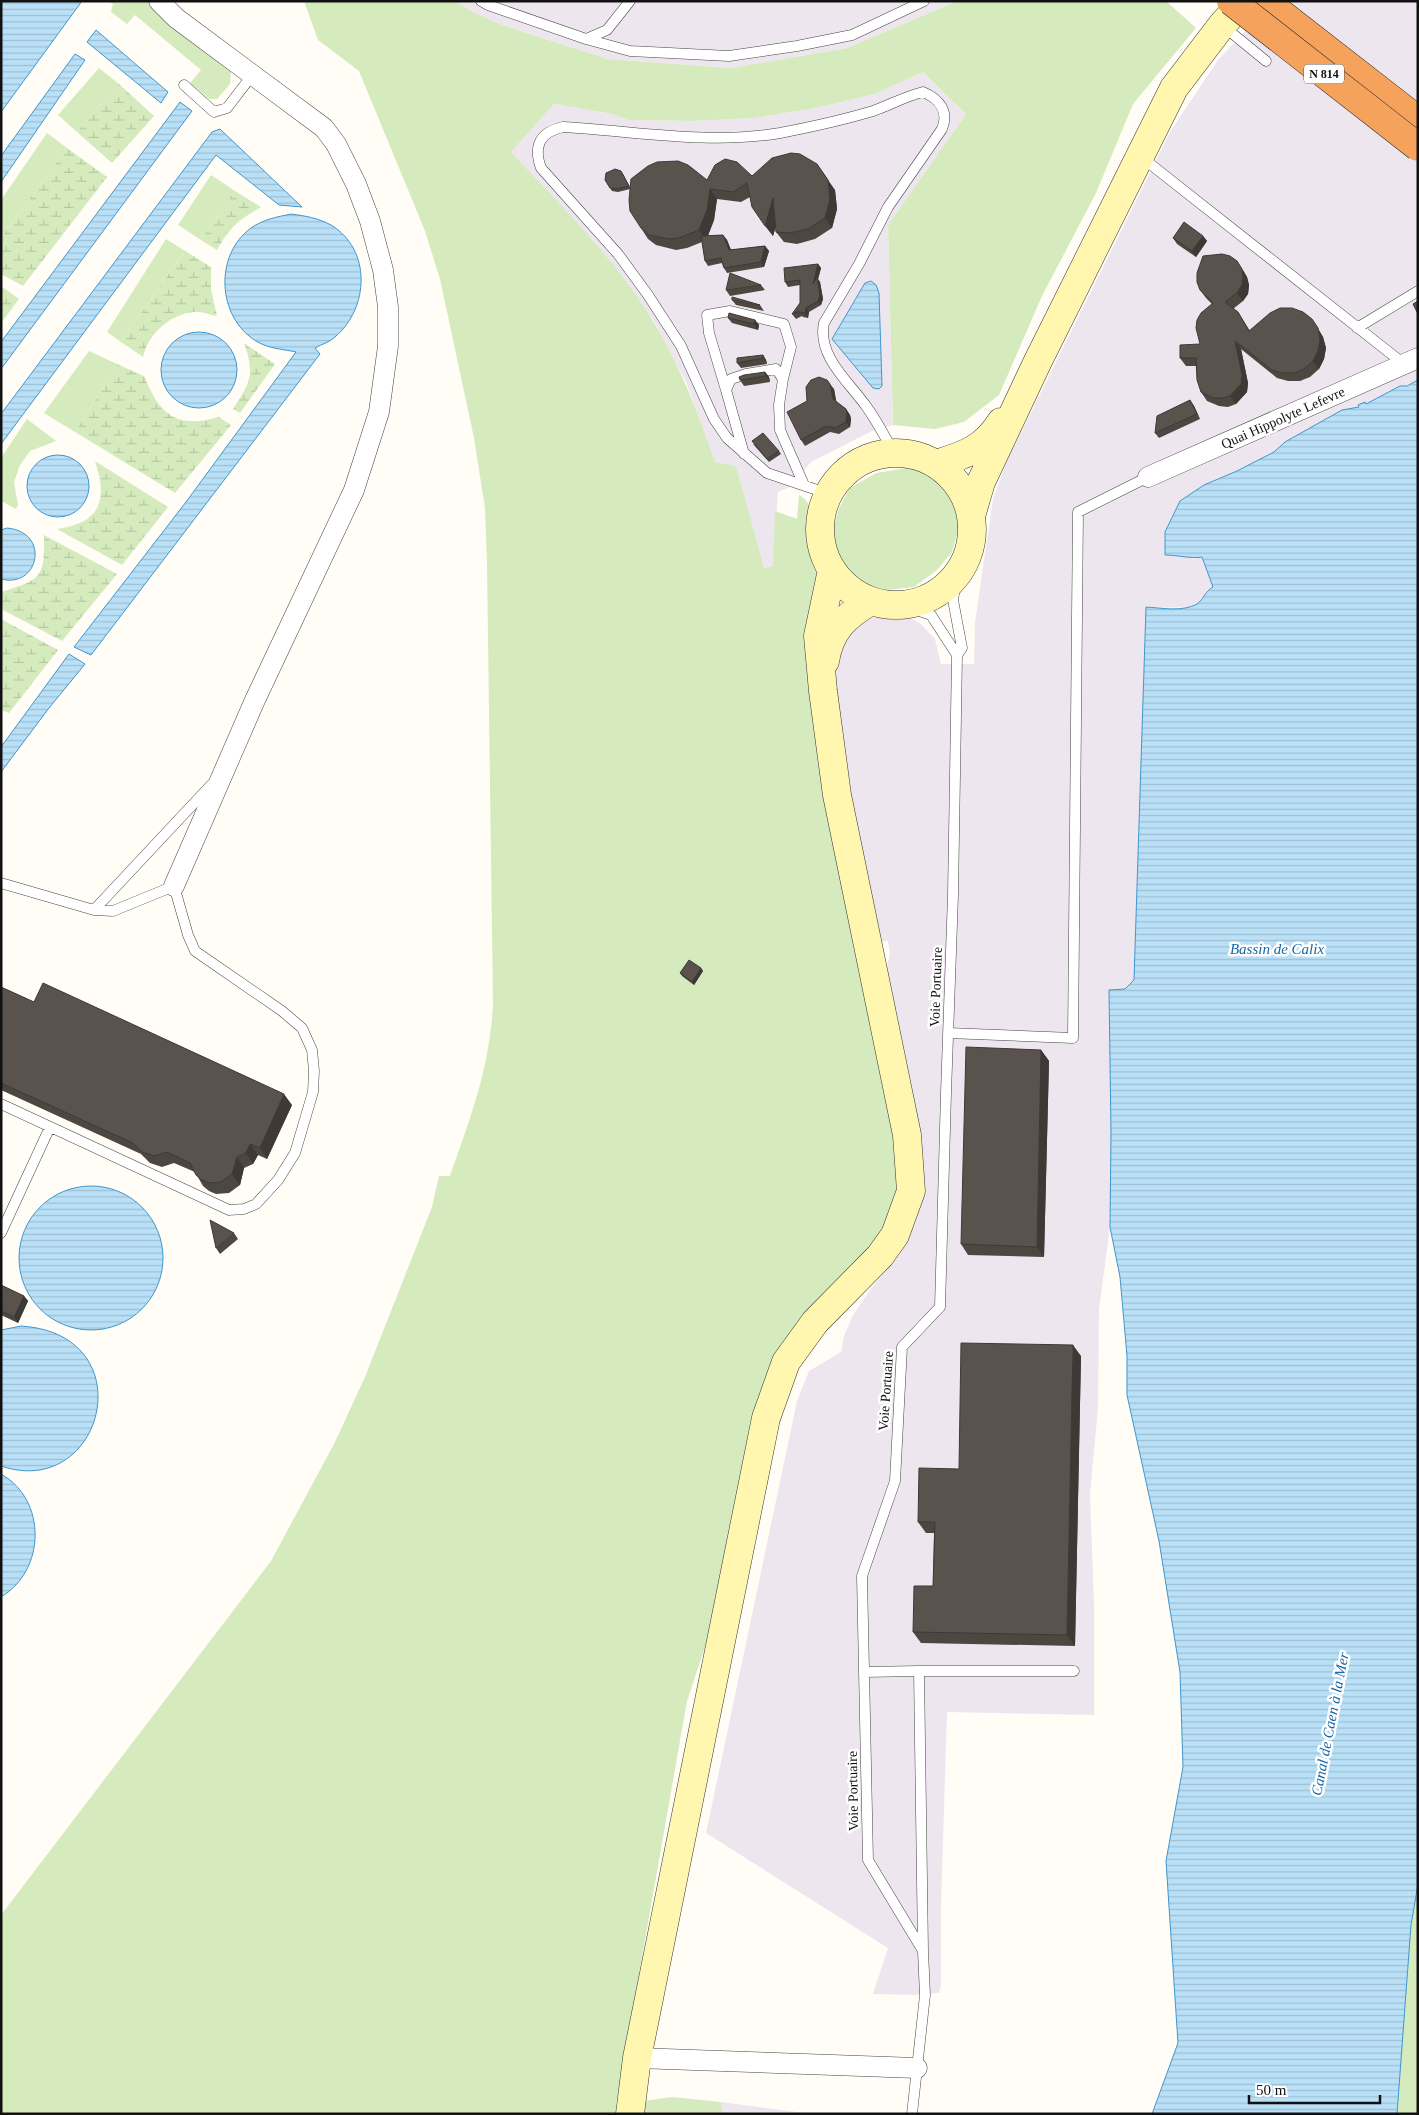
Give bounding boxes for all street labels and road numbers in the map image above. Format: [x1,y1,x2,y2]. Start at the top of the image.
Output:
road number: N 814 [1304,64,1344,84]
street label: Quai Hippolyte Lefevre [1219,384,1347,452]
street label: Voie Portuaire [927,947,945,1027]
street label: Voie Portuaire [876,1350,896,1432]
street label: Voie Portuaire [845,1751,861,1831]

